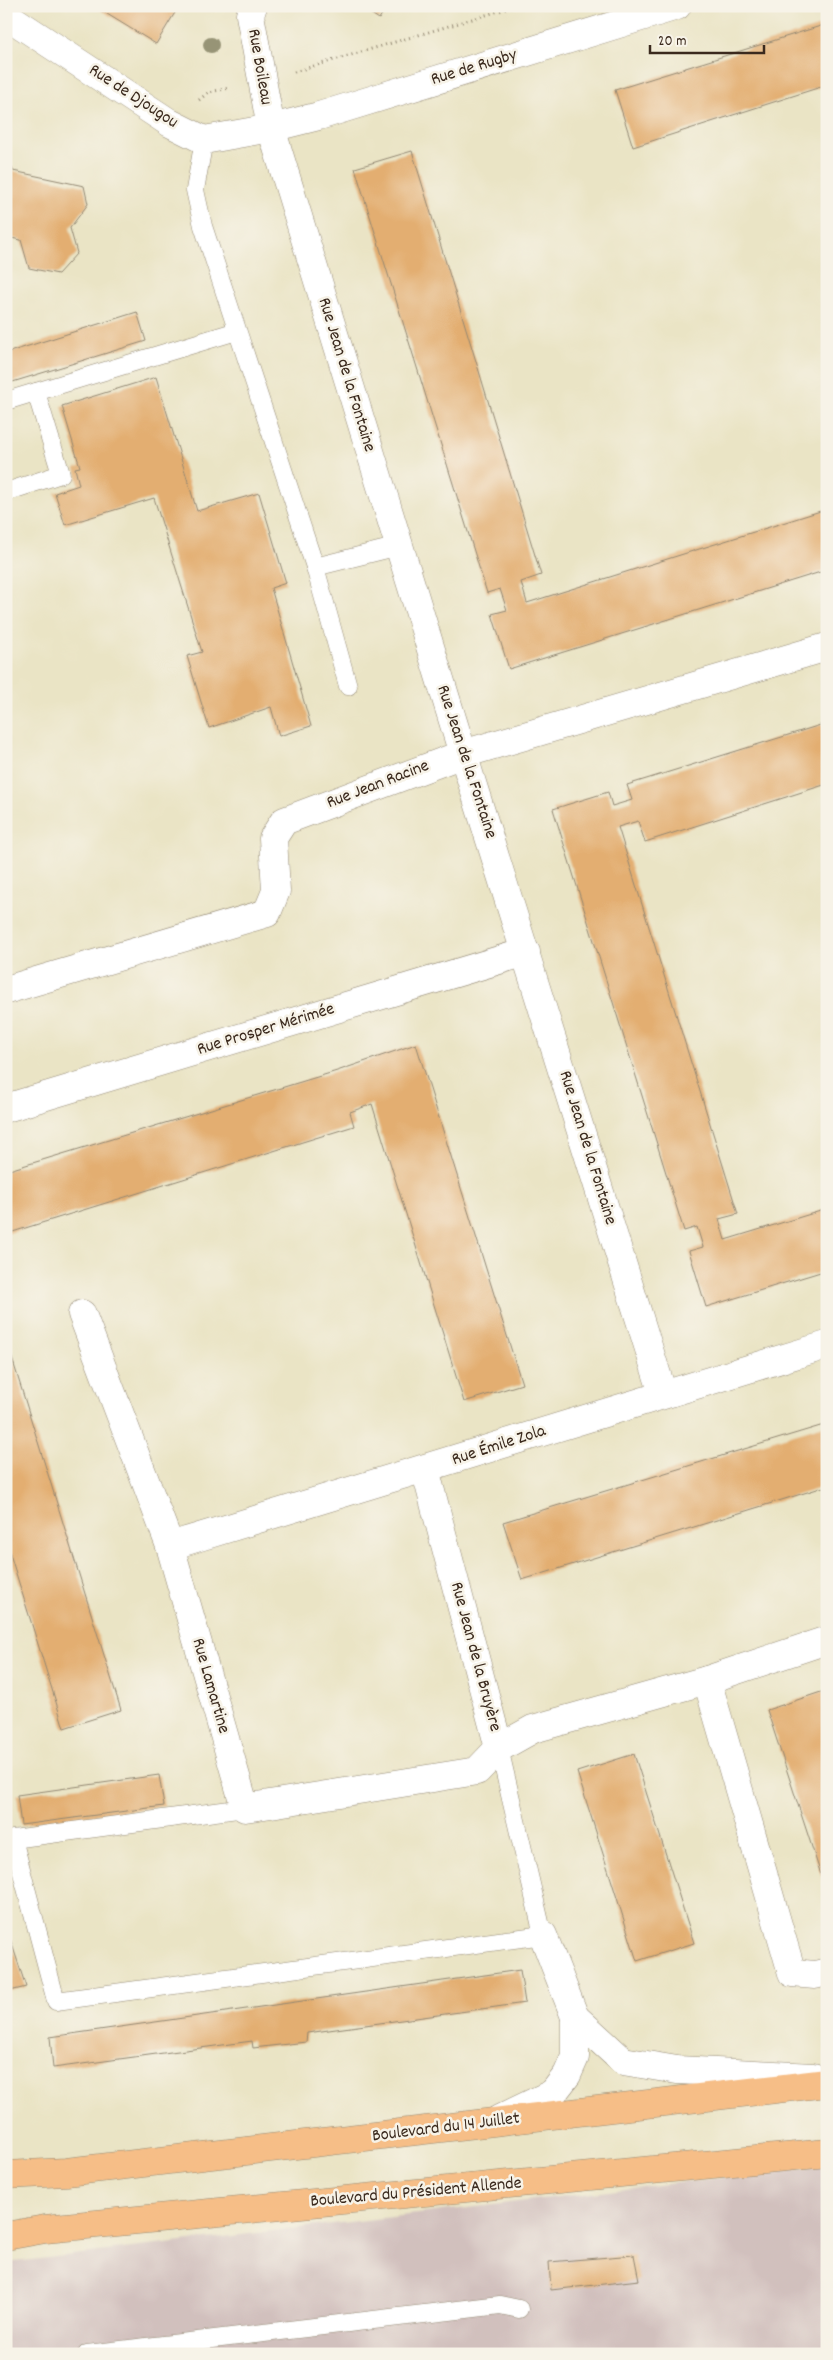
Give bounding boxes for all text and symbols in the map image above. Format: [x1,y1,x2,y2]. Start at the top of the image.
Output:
scale bar [650,22,764,54]
street label: Rue Boileau [240,27,278,107]
text: 20 m [658,31,686,53]
street label: Rue de Rugby [428,43,521,93]
street label: Rue de Djougou [83,59,183,135]
street label: Rue Jean de la Fontaine [311,295,381,455]
street label: Rue Jean de la Fontaine [429,682,503,842]
street label: Rue Jean Racine [323,754,433,816]
street label: Rue Prosper Mérimée [194,997,338,1063]
street label: Rue Jean de la Fontaine [552,1068,622,1228]
street label: Rue Émile Zola [449,1419,550,1473]
street label: Rue Jean de la Bruyère [443,1579,507,1735]
street label: Rue Lamartine [184,1635,236,1737]
street label: Boulevard du 14 Juillet [371,2107,521,2149]
street label: Boulevard du Président Allende [309,2171,523,2215]

